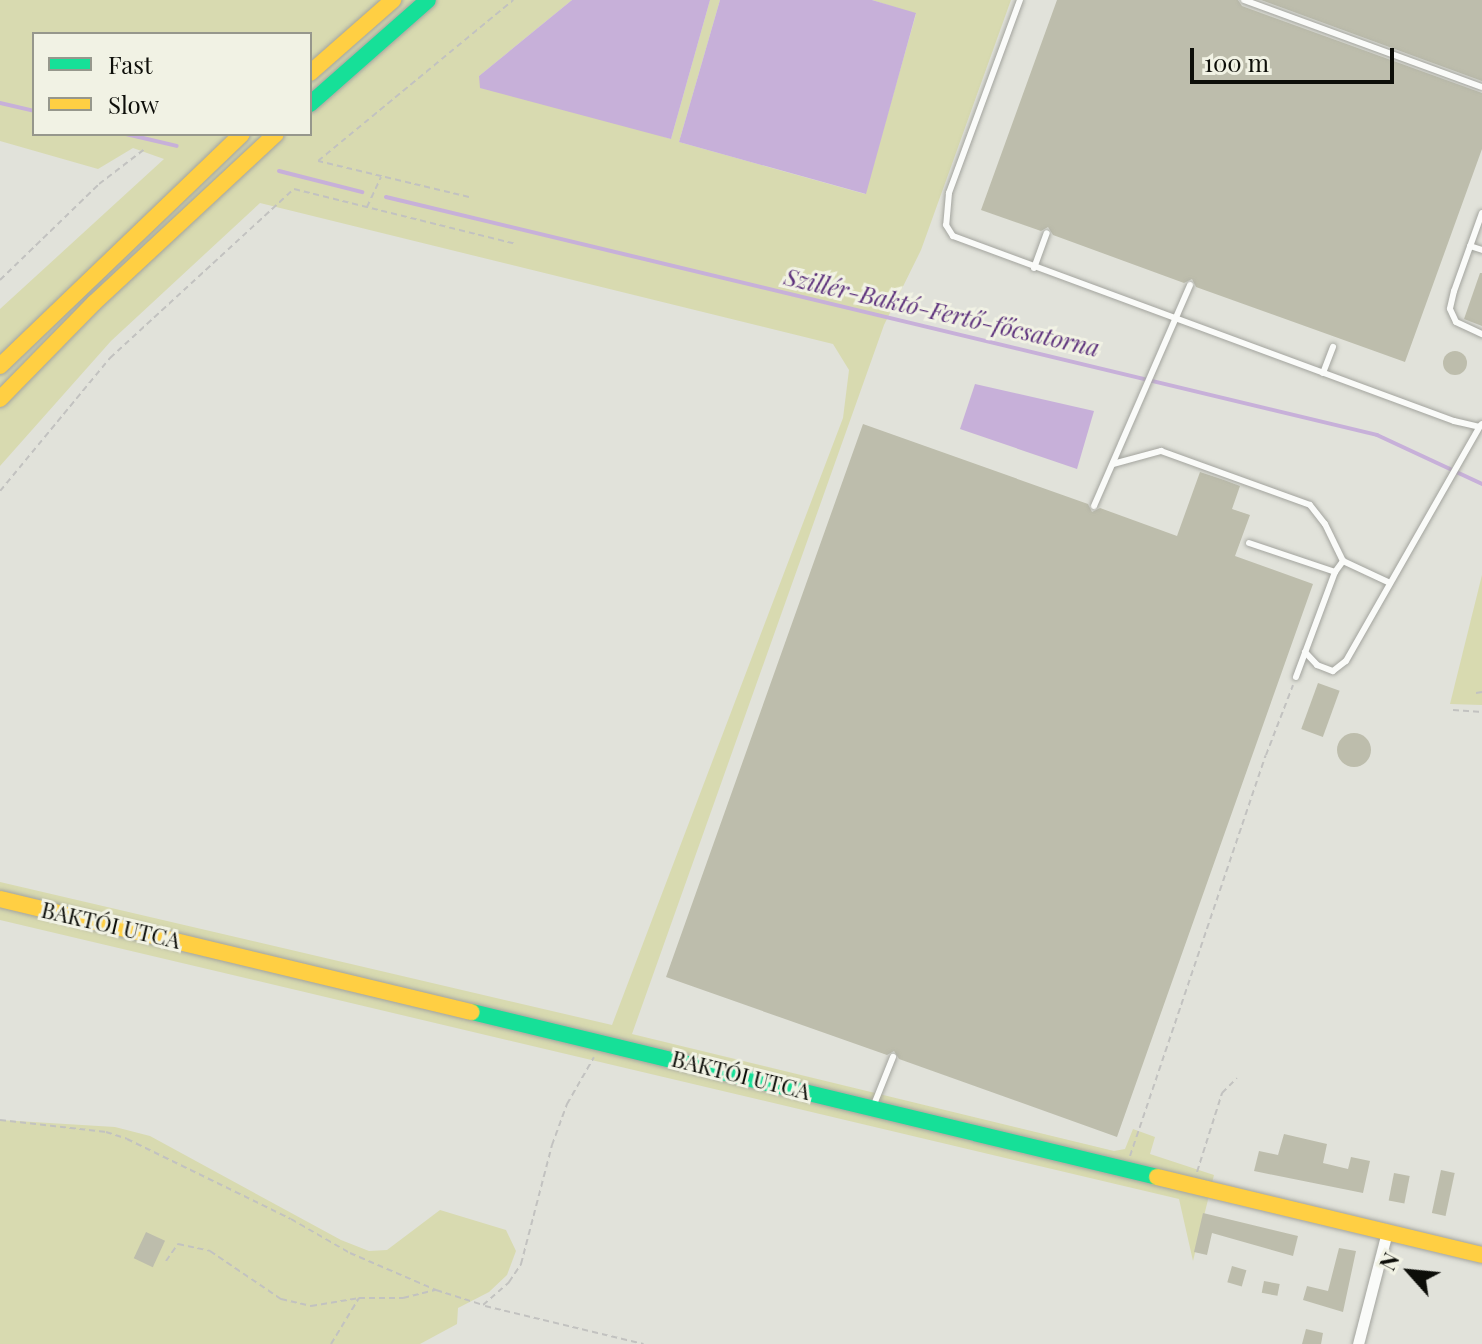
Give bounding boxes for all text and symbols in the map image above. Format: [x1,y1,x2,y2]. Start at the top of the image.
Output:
legend [32,32,312,136]
scale bar [1194,32,1398,82]
text: 100 m [1204,46,1269,78]
text: Fast [108,48,153,80]
text: Slow [108,88,159,120]
water label: Szillér-Baktó-Fertő-főcsatorna [782,262,1102,362]
street label: BAKTÓI UTCA [39,896,183,954]
street label: BAKTÓI UTCA [669,1045,813,1105]
north arrow [1370,1232,1450,1312]
text: N [1372,1247,1406,1275]

